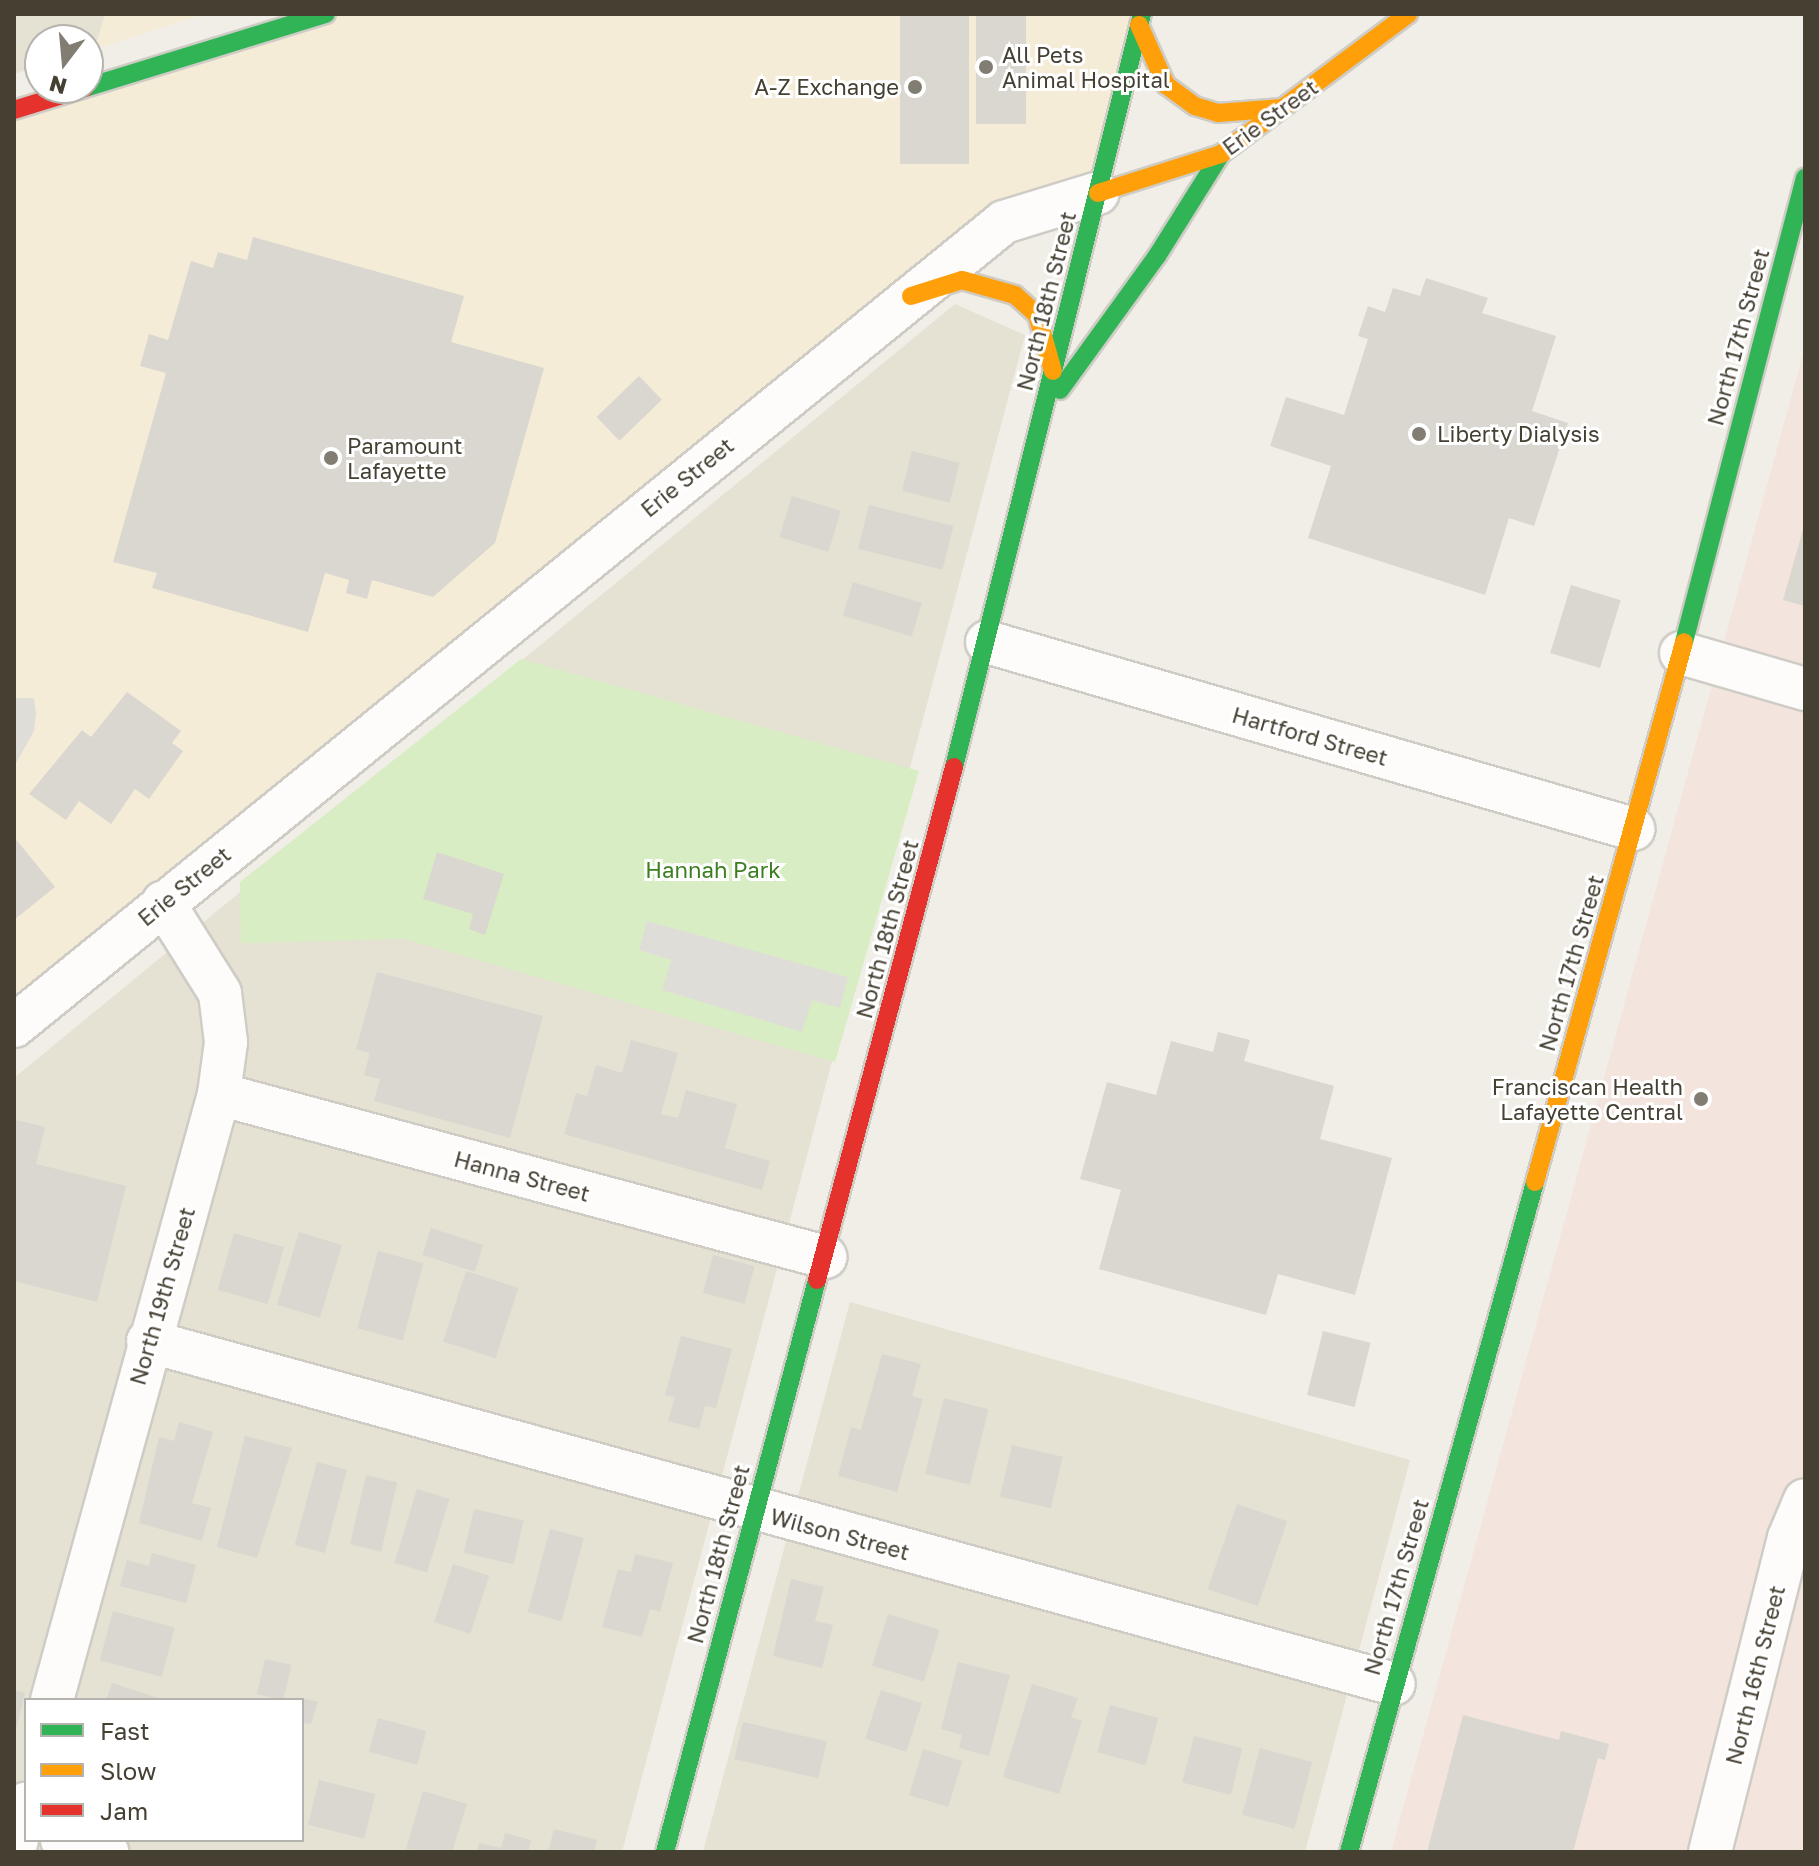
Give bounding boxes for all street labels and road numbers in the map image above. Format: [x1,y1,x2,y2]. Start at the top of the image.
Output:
street label: Erie Street [1217,74,1323,160]
street label: North 18th Street [1011,209,1081,393]
street label: North 17th Street [1702,246,1774,428]
street label: Erie Street [635,432,739,522]
street label: Hartford Street [1229,701,1391,771]
street label: North 18th Street [850,837,924,1021]
street label: Erie Street [132,841,236,931]
street label: North 17th Street [1533,872,1609,1054]
street label: Hanna Street [451,1145,593,1207]
street label: North 19th Street [124,1204,200,1388]
street label: North 18th Street [681,1462,755,1646]
street label: North 17th Street [1358,1496,1434,1678]
street label: Wilson Street [767,1503,913,1565]
street label: North 16th Street [1720,1583,1790,1767]

